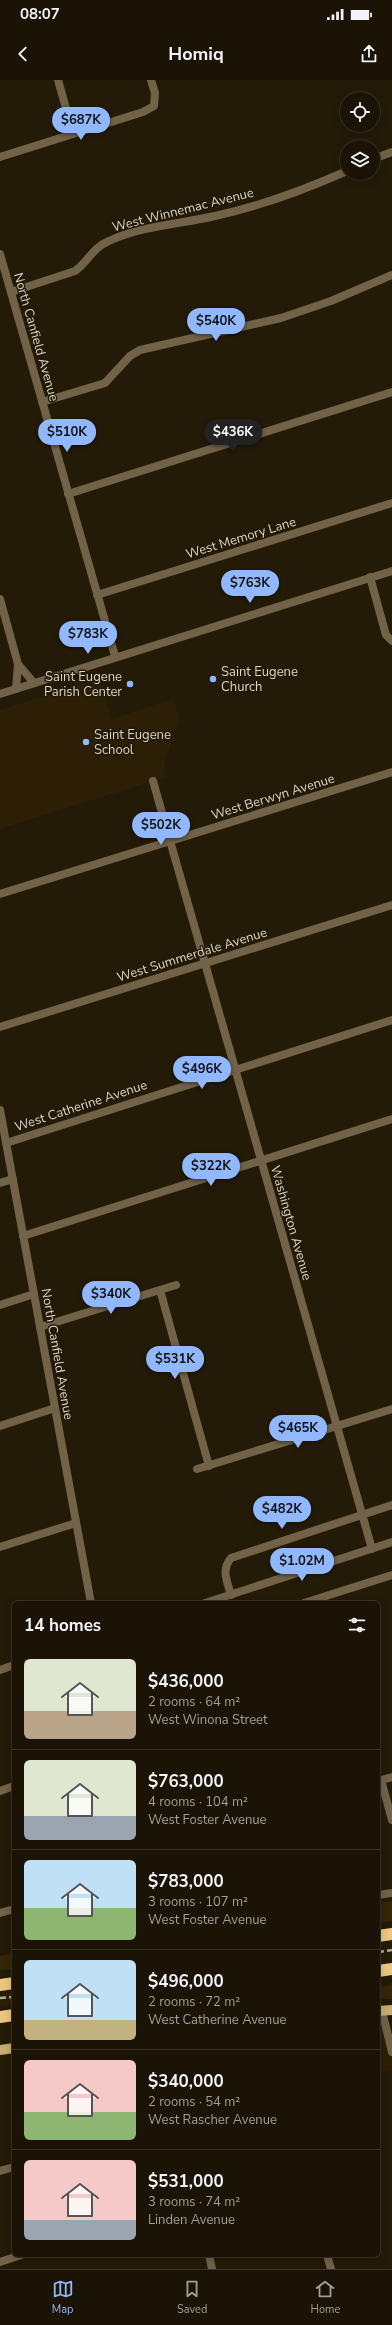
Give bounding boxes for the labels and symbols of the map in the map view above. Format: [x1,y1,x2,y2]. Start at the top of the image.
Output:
pin: $687K [53,107,109,141]
street label: West Winnemac Avenue [110,184,256,236]
street label: North Canfield Avenue [9,271,63,404]
pin: $540K [188,308,244,342]
pin: $510K [39,419,95,453]
pin: $436K [205,419,261,453]
street label: West Memory Lane [184,513,298,563]
pin: $763K [222,570,278,604]
pin: $783K [60,621,116,655]
place label: Saint Eugene Church [221,663,298,696]
place label: Saint Eugene Parish Center [44,668,122,701]
marker: Saint Eugene Church [208,674,218,684]
marker: Saint Eugene Parish Center [125,679,135,689]
place label: Saint Eugene School [94,726,171,759]
marker: Saint Eugene School [81,737,91,747]
street label: West Berwyn Avenue [209,770,337,824]
pin: $502K [133,812,189,846]
street label: West Summerdale Avenue [115,924,269,986]
pin: $496K [174,1056,230,1090]
street label: West Catherine Avenue [12,1076,150,1136]
pin: $322K [183,1153,239,1187]
street label: Washington Avenue [266,1163,316,1283]
pin: $340K [83,1281,139,1315]
street label: North Canfield Avenue [37,1287,77,1421]
pin: $531K [147,1346,203,1380]
pin: $465K [270,1415,326,1449]
pin: $482K [254,1496,310,1530]
pin: $1.02M [269,1548,335,1582]

